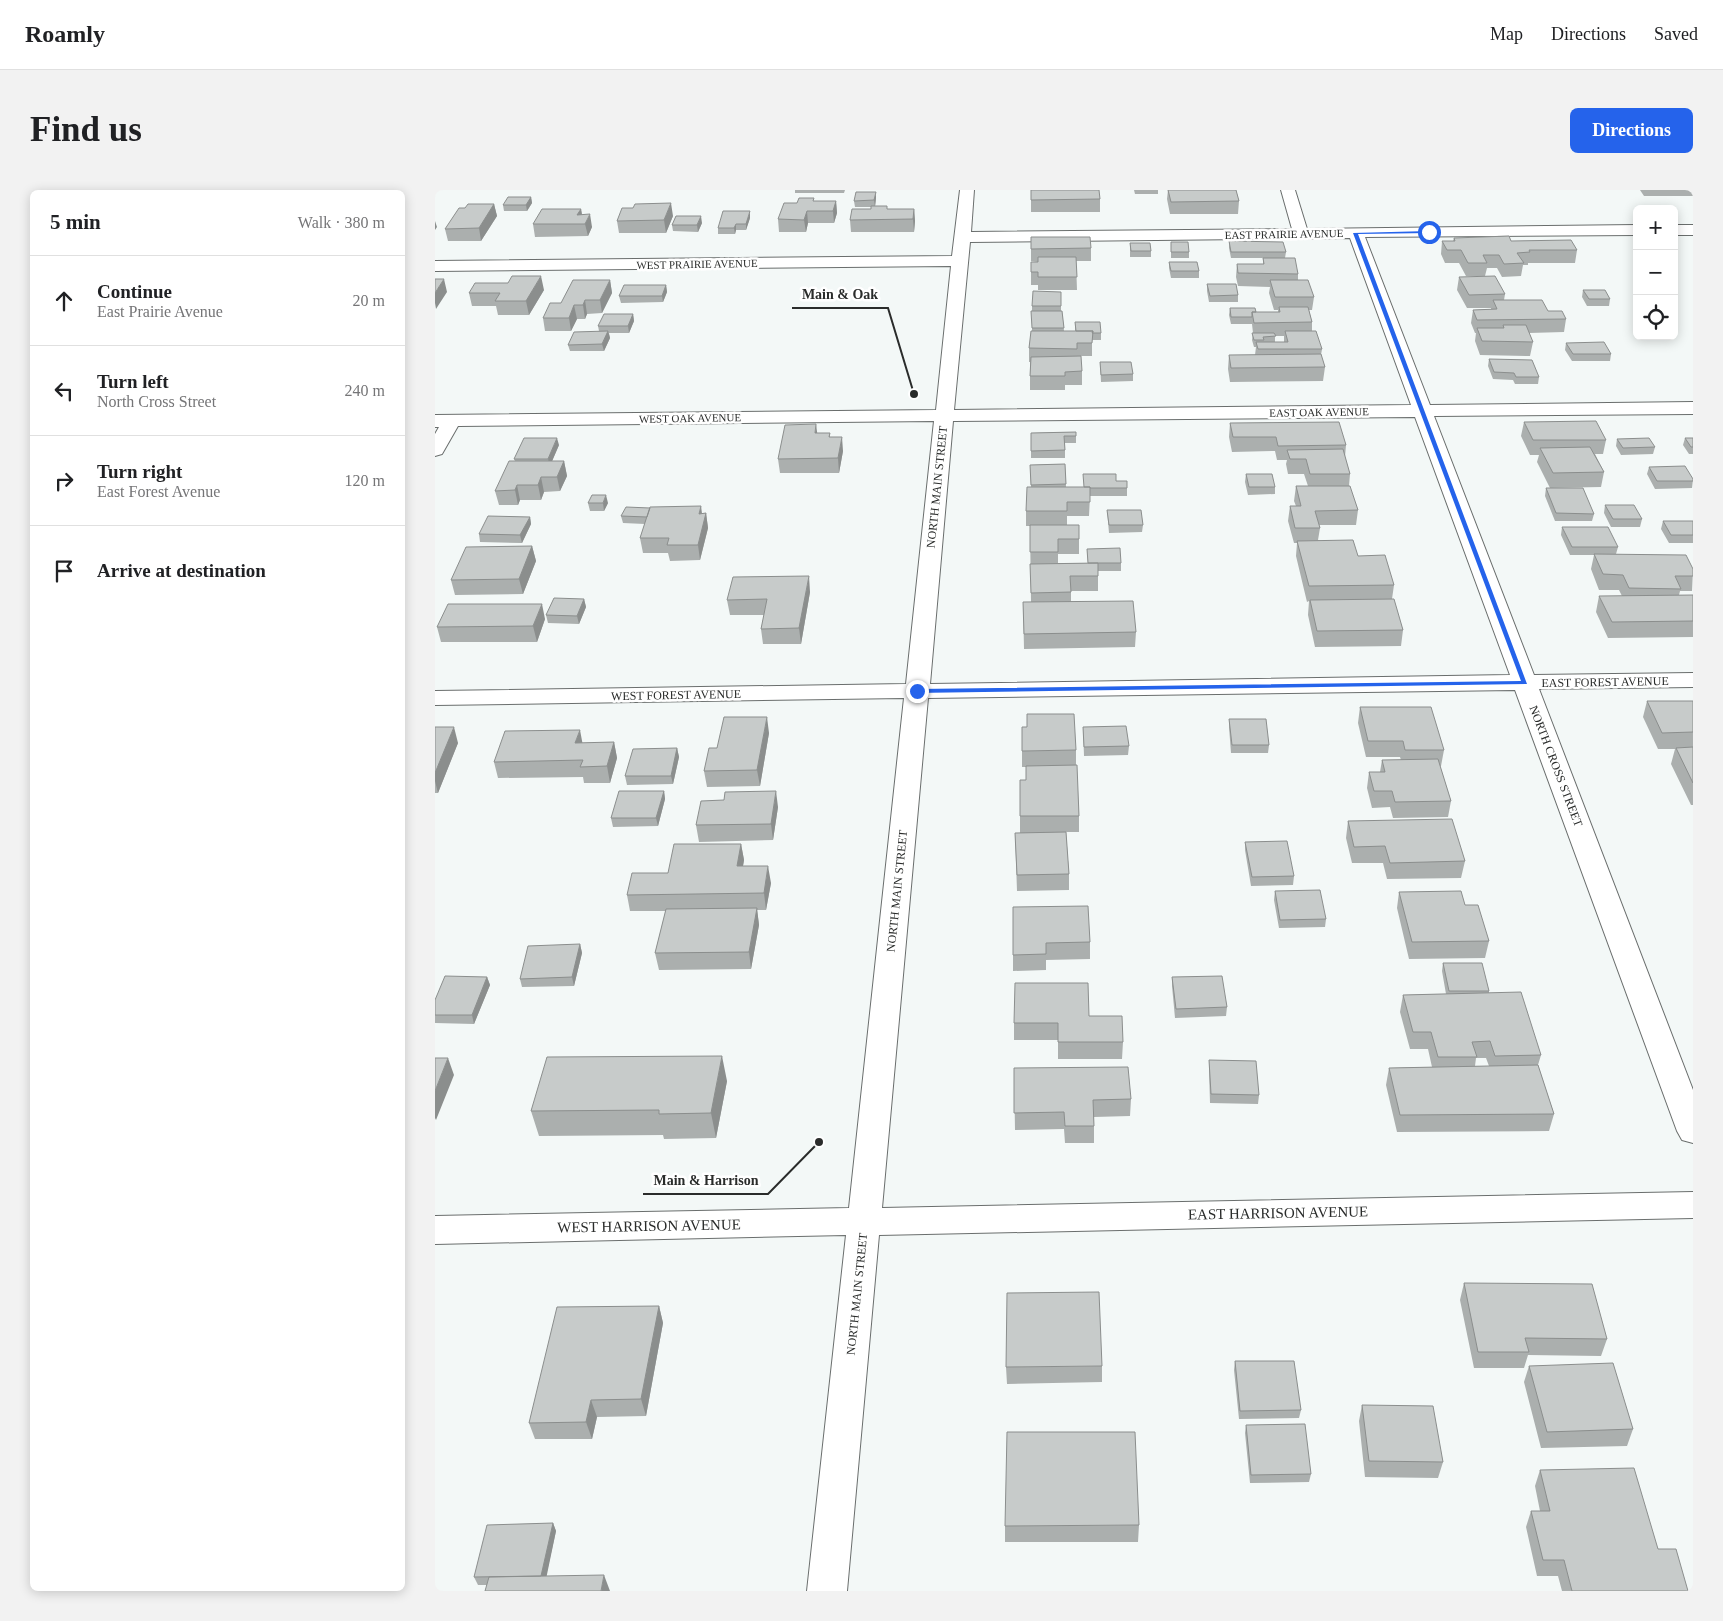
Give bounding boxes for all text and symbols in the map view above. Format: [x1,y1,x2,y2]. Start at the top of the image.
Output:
text: Roamly [25,21,105,47]
text: Map [1490,24,1523,44]
text: Directions [1551,24,1626,44]
text: Saved [1654,24,1698,44]
button: Directions [1570,108,1693,153]
text: Find us [30,110,142,149]
map controls [1633,205,1678,340]
button: + [1633,205,1678,250]
text: 5 min [50,210,101,234]
text: Walk · 380 m [298,214,385,231]
route start [1418,221,1441,244]
street label: EAST PRAIRIE AVENUE [1225,227,1344,241]
button: − [1633,250,1678,295]
street label: WEST PRAIRIE AVENUE [636,257,758,271]
callout: Main & Oak [792,279,888,308]
text: Continue [97,281,172,302]
icon: ahead [50,287,78,315]
text: Main & Oak [802,287,878,302]
text: 20 m [353,292,385,309]
button: locate [1633,295,1678,340]
text: East Prairie Avenue [97,303,223,320]
text: Turn left [97,371,169,392]
icon: left [50,377,78,405]
text: 240 m [345,382,385,399]
text: North Cross Street [97,393,216,410]
street label: EAST OAK AVENUE [1269,405,1369,419]
street label: WEST OAK AVENUE [639,411,742,425]
street label: NORTH MAIN STREET [924,425,950,549]
text: Turn right [97,461,182,482]
icon: right [50,467,78,495]
text: 120 m [345,472,385,489]
text: East Forest Avenue [97,483,220,500]
icon: arrive [50,557,78,585]
text: Arrive at destination [97,560,266,581]
street label: EAST FOREST AVENUE [1541,674,1669,690]
route end [906,680,929,703]
street label: WEST FOREST AVENUE [611,687,741,703]
street label: NORTH CROSS STREET [1526,703,1586,829]
street label: NORTH MAIN STREET [884,829,910,953]
callout: Main & Harrison [643,1165,768,1194]
text: Main & Harrison [654,1173,759,1188]
street label: EAST HARRISON AVENUE [1188,1203,1368,1223]
street label: WEST HARRISON AVENUE [557,1216,741,1236]
street label: NORTH MAIN STREET [844,1232,870,1356]

